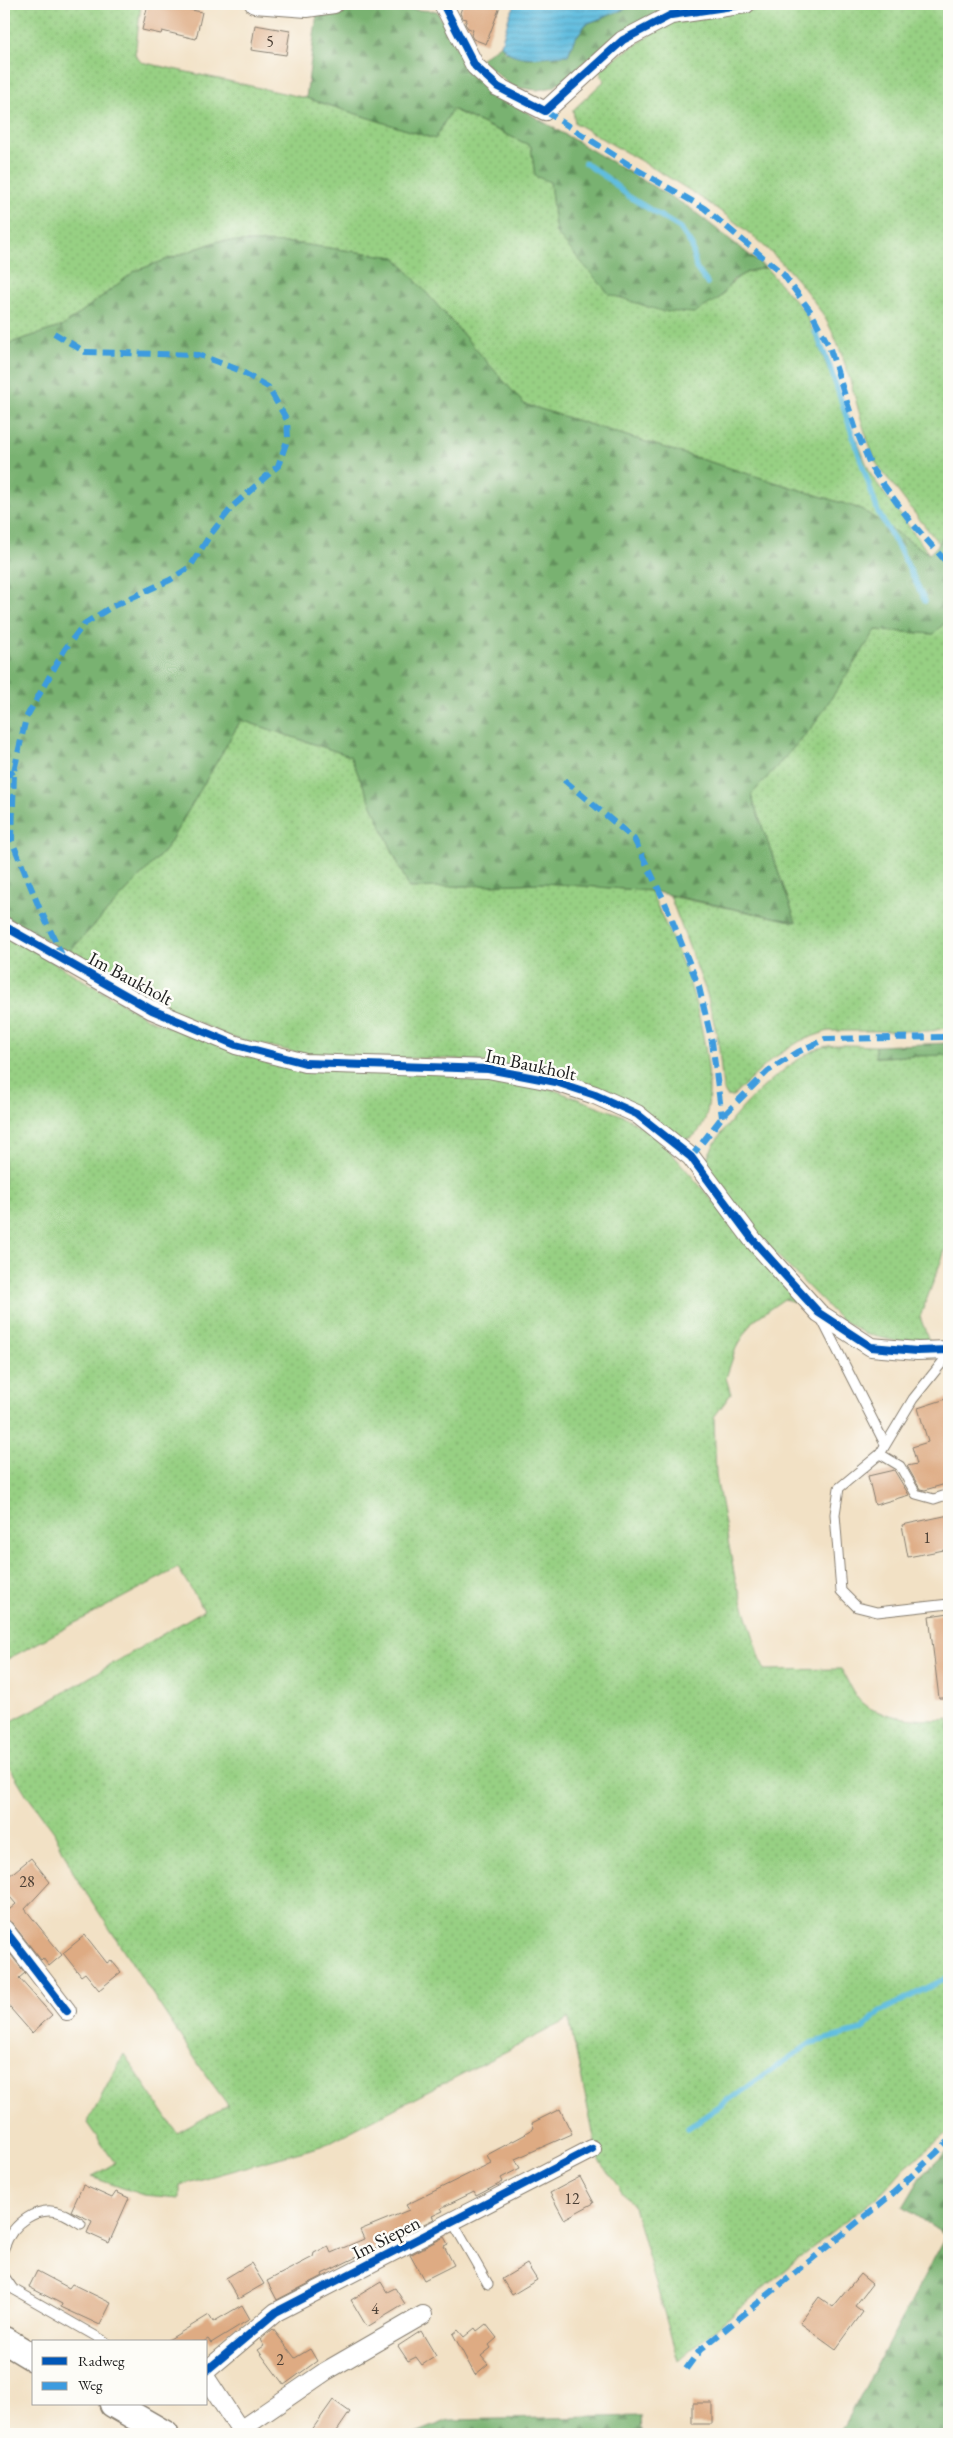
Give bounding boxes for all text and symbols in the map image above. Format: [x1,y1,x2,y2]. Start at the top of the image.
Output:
house number: 5 [266,31,274,52]
street label: Im Baukholt [84,946,177,1011]
street label: Im Baukholt [483,1043,579,1086]
house number: 1 [923,1527,931,1548]
house number: 28 [19,1871,35,1892]
house number: 12 [564,2188,580,2209]
street label: Im Siepen [348,2210,425,2265]
house number: 4 [371,2298,379,2319]
legend [32,2340,208,2406]
house number: 2 [276,2349,284,2370]
text: Radweg [78,2351,125,2370]
text: Weg [78,2375,103,2394]

